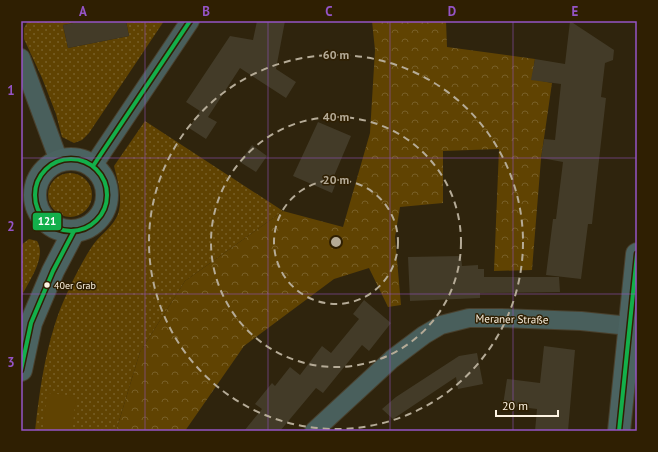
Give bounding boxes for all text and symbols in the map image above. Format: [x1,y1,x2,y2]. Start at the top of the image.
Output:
text: A [79,3,87,20]
text: B [202,3,210,20]
text: C [325,3,333,20]
text: D [448,3,456,20]
text: E [572,3,579,20]
text: 60 m [323,47,349,62]
text: 1 [7,82,15,99]
text: 40 m [323,109,349,124]
text: 20 m [323,172,349,187]
line badge: 121 [32,212,62,231]
text: 121 [38,214,56,228]
text: 2 [7,218,15,235]
centre of rings [329,235,343,249]
place label: 40er Grab [54,279,96,292]
marker: 40er Grab [42,280,52,290]
street label: Meraner Straße [476,311,549,327]
text: 3 [7,354,15,371]
scale bar [496,392,558,418]
text: 20 m [502,398,528,413]

